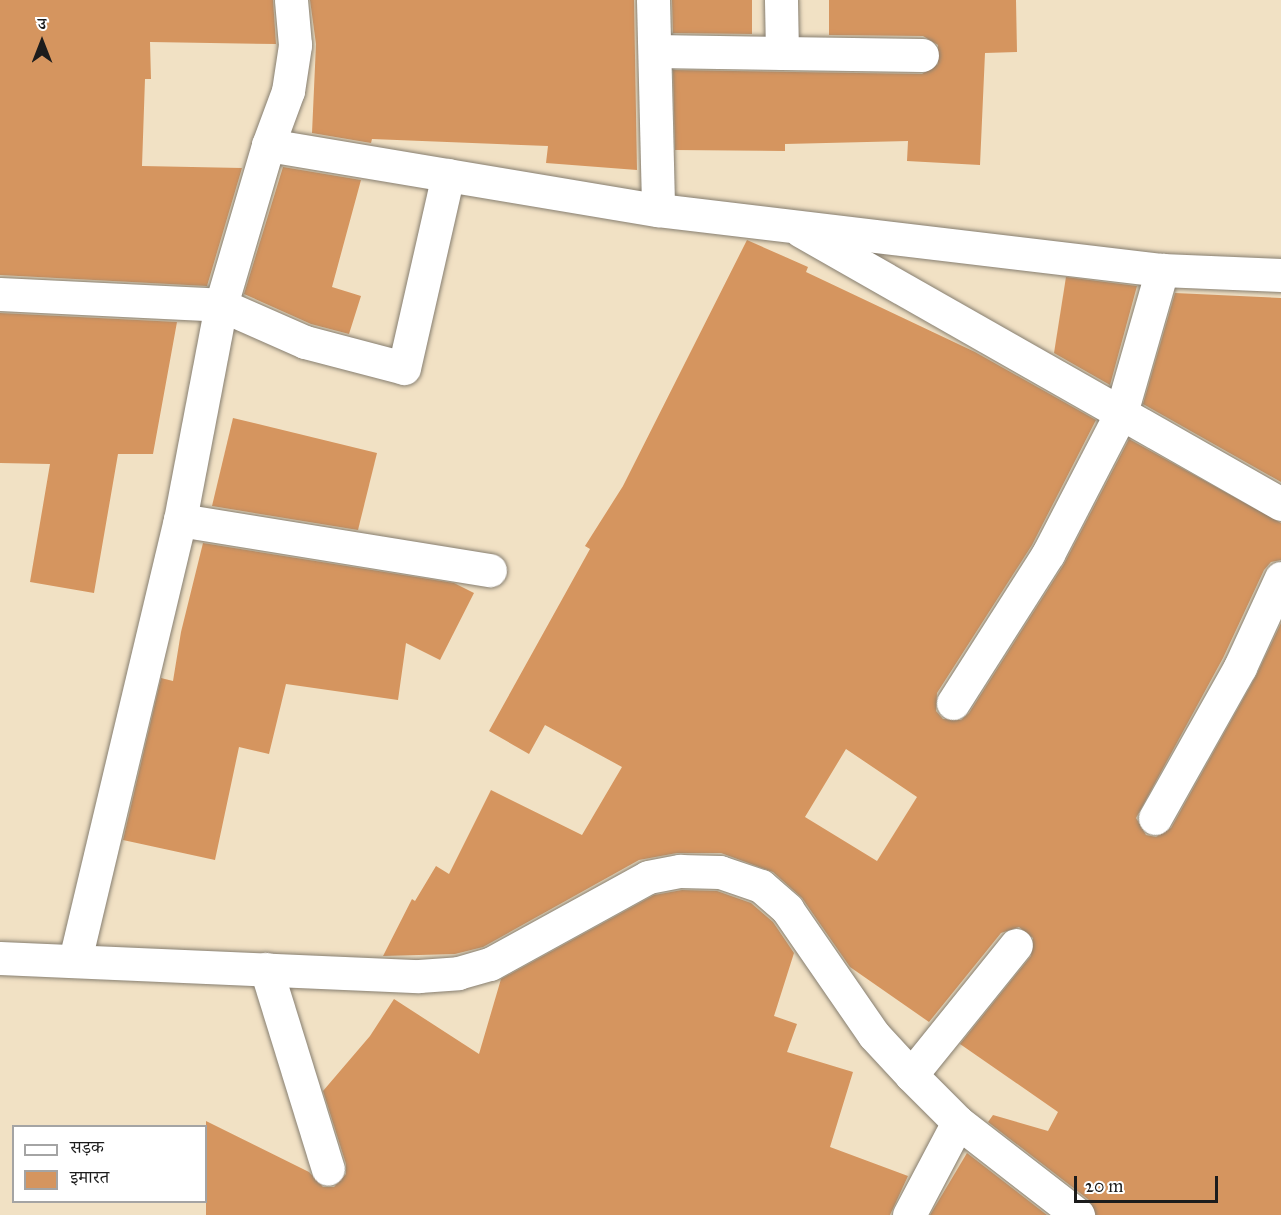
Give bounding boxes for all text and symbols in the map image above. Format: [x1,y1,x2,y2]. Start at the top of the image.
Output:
north arrow [12,12,72,72]
text: उ [38,14,46,33]
legend [12,1125,207,1203]
text: सड़क [70,1136,104,1158]
scale bar [1077,1164,1221,1202]
text: इमारत [70,1166,109,1188]
text: 20 m [1085,1175,1123,1197]

